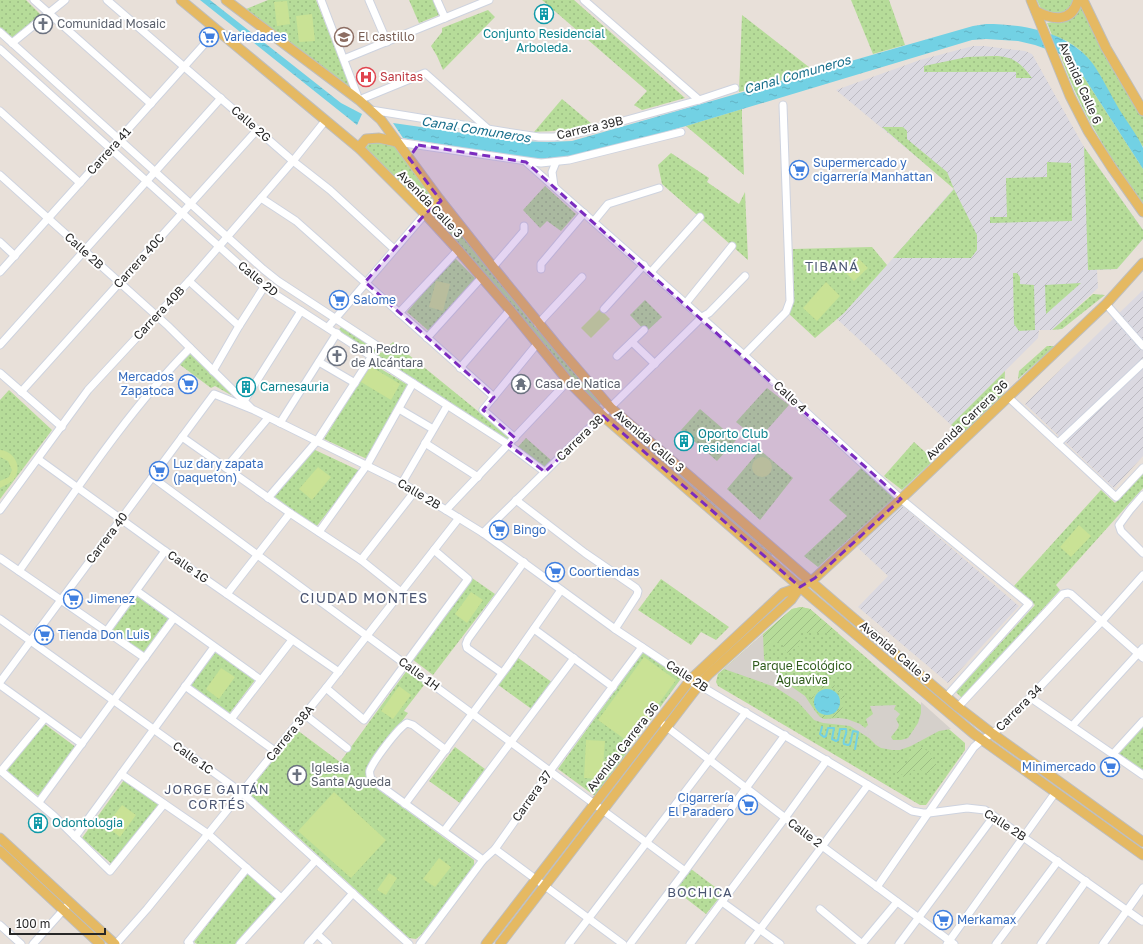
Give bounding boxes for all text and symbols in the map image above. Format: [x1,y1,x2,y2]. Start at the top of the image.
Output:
building icon: Conjunto Residencial Arboleda. [533,3,555,25]
church icon: Comunidad Mosaic [32,13,54,35]
place label: Comunidad Mosaic [57,16,166,31]
supermarket icon: Variedades [198,26,220,48]
school or university icon: El castillo [333,26,355,48]
place label: Conjunto Residencial Arboleda. [483,26,605,55]
place label: Variedades [223,29,287,44]
place label: El castillo [358,29,415,44]
street label: Avenida Calle 6 [1056,39,1105,126]
water label: Canal Comuneros [742,51,853,97]
hospital icon: Sanitas [355,66,377,88]
place label: Sanitas [380,69,423,84]
street label: Calle 2G [228,102,274,145]
water label: Canal Comuneros [420,112,533,146]
street label: Carrera 39B [555,113,625,142]
street label: Carrera 41 [83,124,134,177]
place label: Supermercado y cigarrería Manhattan [813,155,933,184]
supermarket icon: Supermercado y cigarrería Manhattan [788,159,810,181]
street label: Avenida Calle 3 [394,167,466,241]
street label: Calle 2B [62,229,107,272]
street label: Carrera 40C [110,230,167,291]
street label: Calle 2D [235,258,282,299]
district label: TIBANÁ [805,258,859,274]
street label: Carrera 40B [130,283,187,343]
supermarket icon: Salome [328,289,350,311]
place label: Salome [353,292,396,307]
place label: San Pedro de Alcántara [351,341,423,370]
church icon: San Pedro de Alcántara [326,345,348,367]
place label: Mercados Zapatoca [118,369,174,398]
supermarket icon: Mercados Zapatoca [177,373,199,395]
temple icon: Casa de Natica [510,373,532,395]
building icon: Carnesauria [235,376,257,398]
place label: Casa de Natica [535,376,621,391]
street label: Avenida Carrera 36 [922,377,1011,463]
street label: Calle 4 [771,378,810,416]
place label: Carnesauria [260,379,329,394]
street label: Avenida Calle 3 [611,406,687,475]
street label: Carrera 38 [553,411,606,464]
place label: Oporto Club residencial [698,426,768,455]
building icon: Oporto Club residencial [673,430,695,452]
place label: Luz dary zapata (paqueton) [173,456,263,485]
supermarket icon: Luz dary zapata (paqueton) [148,460,170,482]
street label: Calle 2B [395,475,443,512]
street label: Carrera 40 [82,509,131,566]
supermarket icon: Bingo [488,519,510,541]
place label: Bingo [513,522,546,537]
street label: Calle 1G [165,547,212,586]
supermarket icon: Coortiendas [544,561,566,583]
place label: Coortiendas [569,564,639,579]
supermarket icon: Jimenez [62,588,84,610]
district label: CIUDAD MONTES [300,589,428,606]
place label: Jimenez [87,591,135,606]
street label: Avenida Calle 3 [857,618,934,686]
supermarket icon: Tienda Don Luis [33,624,55,646]
place label: Tienda Don Luis [58,627,150,642]
street label: Calle 1H [396,654,443,694]
street label: Calle 2B [663,656,711,695]
park label: Parque Ecológico Aguaviva [752,658,852,687]
street label: Carrera 34 [992,681,1045,734]
street label: Avenida Carrera 36 [583,699,662,794]
street label: Carrera 38A [262,702,317,764]
street label: Calle 1C [170,738,216,777]
supermarket icon: Minimercado [1099,756,1121,778]
place label: Minimercado [1022,759,1096,774]
place label: Iglesia Santa Agueda [311,760,391,789]
church icon: Iglesia Santa Agueda [286,764,308,786]
street label: Carrera 37 [509,767,555,824]
district label: JORGE GAITÁN CORTÉS [164,781,270,812]
place label: Cigarrería El Paradero [668,790,734,819]
supermarket icon: Cigarrería El Paradero [737,794,759,816]
street label: Calle 2B [981,805,1029,844]
building icon: Odontologia [27,812,49,834]
place label: Odontologia [52,815,123,830]
street label: Calle 2 [785,815,826,850]
district label: BOCHICA [667,884,733,900]
supermarket icon: Merkamax [932,909,954,931]
scale bar [10,910,105,936]
place label: Merkamax [957,912,1017,927]
text: 100 m [16,916,50,931]

